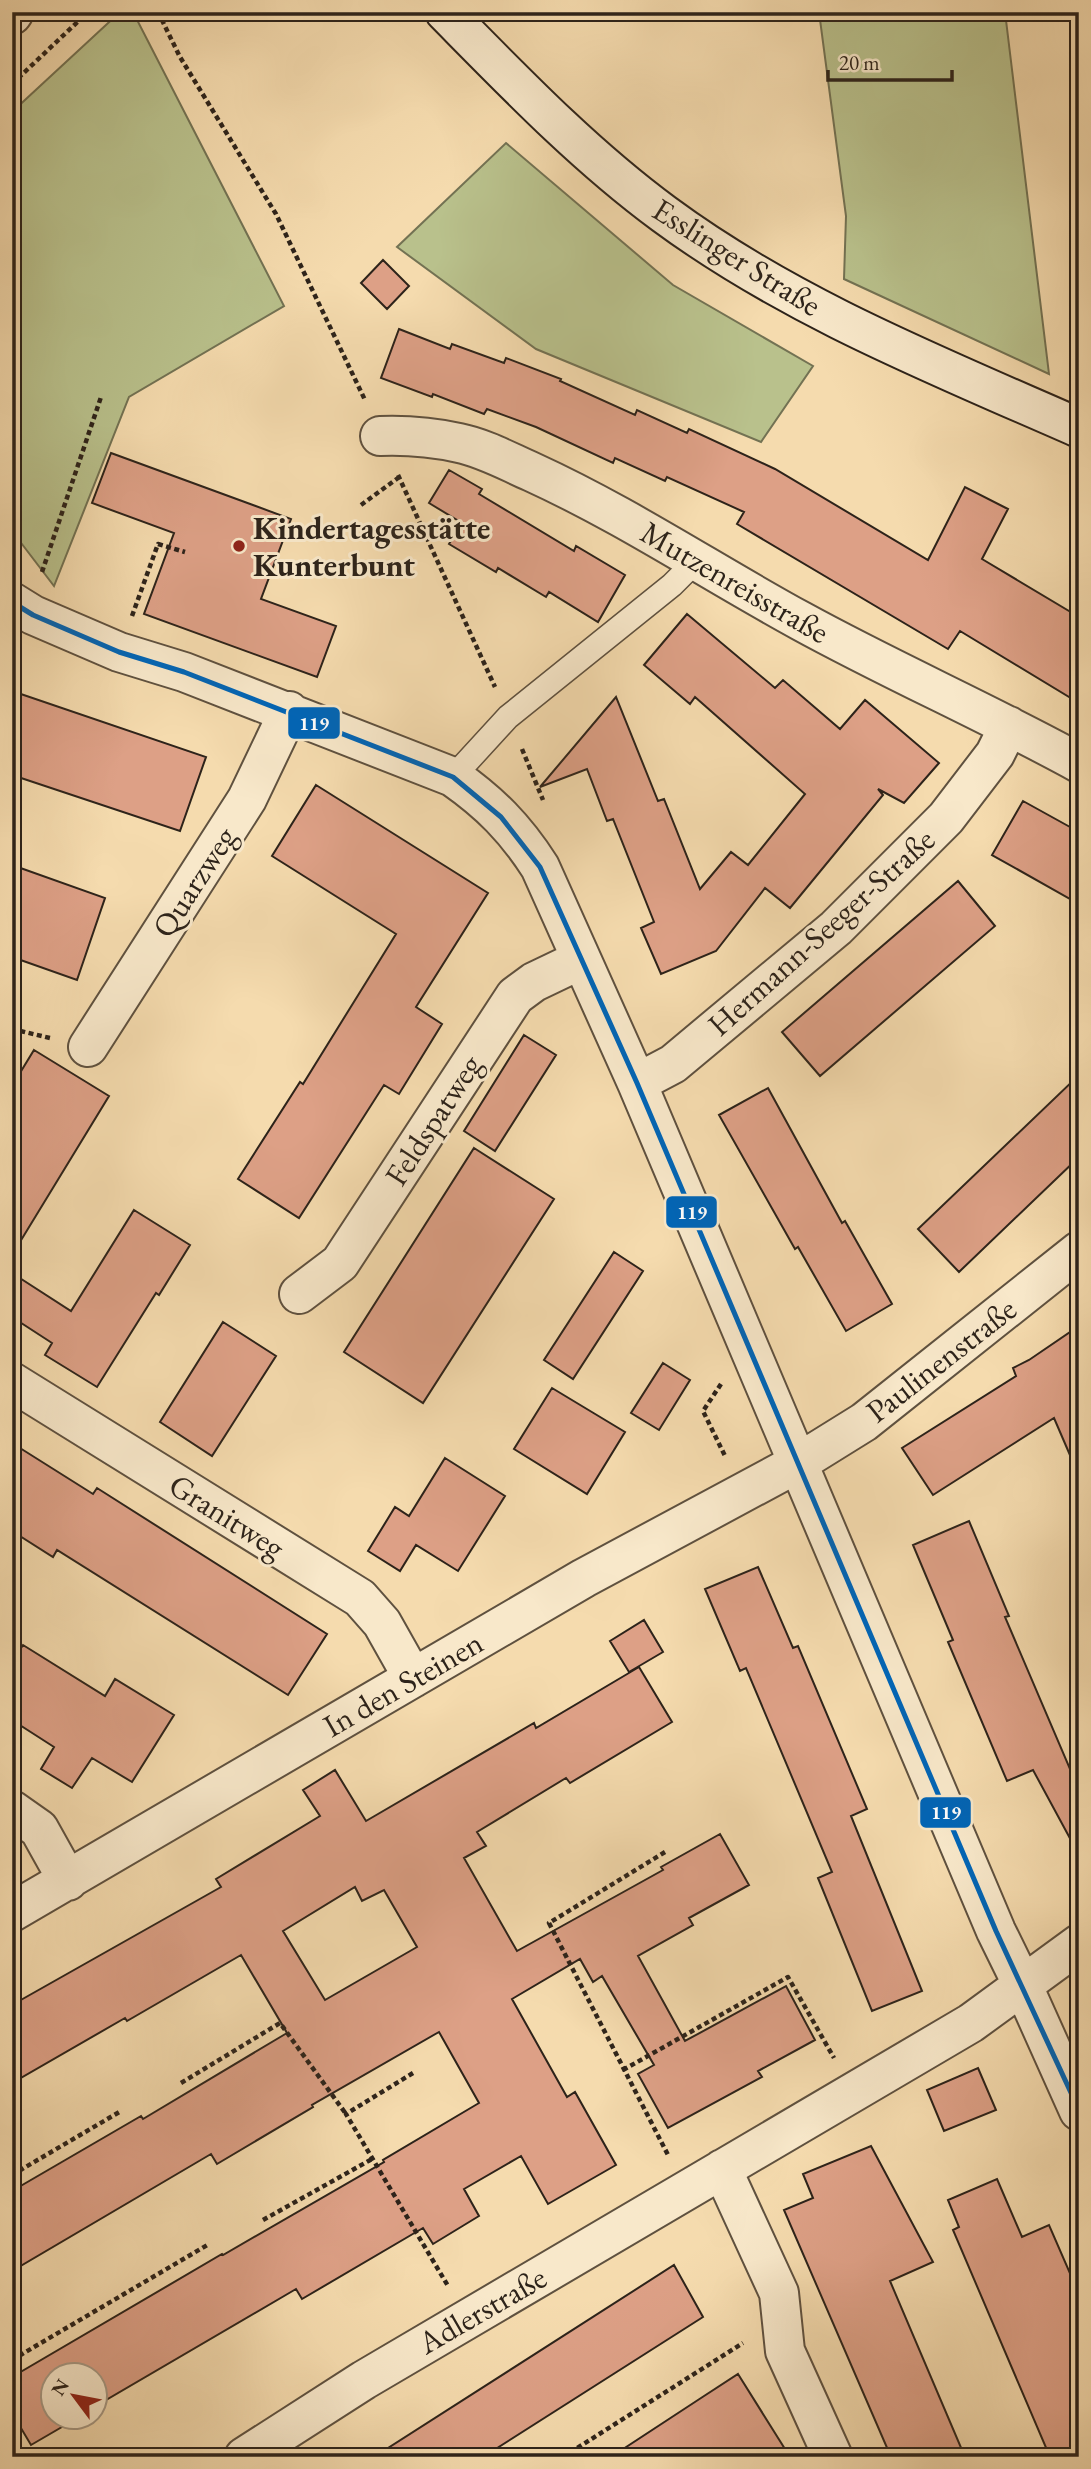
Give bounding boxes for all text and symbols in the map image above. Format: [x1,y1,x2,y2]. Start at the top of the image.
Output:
scale bar [828,38,953,82]
text: 20 m [839,49,880,76]
street label: Esslinger Straße [645,188,829,326]
place label: Kindertagesstätte Kunterbunt [253,507,490,586]
street label: Mutzenreisstraße [633,511,837,653]
marker: Kindertagesstätte Kunterbunt [231,538,247,554]
line badge: 119 [287,706,341,740]
text: 119 [299,711,329,736]
street label: Quarzweg [143,818,246,946]
street label: Hermann-Seeger-Straße [699,819,943,1045]
street label: Feldspatweg [375,1045,492,1194]
line badge: 119 [665,1195,718,1229]
text: 119 [677,1200,707,1225]
street label: Paulinenstraße [857,1288,1025,1432]
street label: Granitweg [161,1464,294,1569]
street label: In den Steinen [316,1621,491,1747]
line badge: 119 [919,1796,972,1829]
text: 119 [931,1800,961,1825]
street label: Adlerstraße [409,2256,554,2364]
north arrow [38,2360,108,2430]
text: N [45,2374,75,2400]

